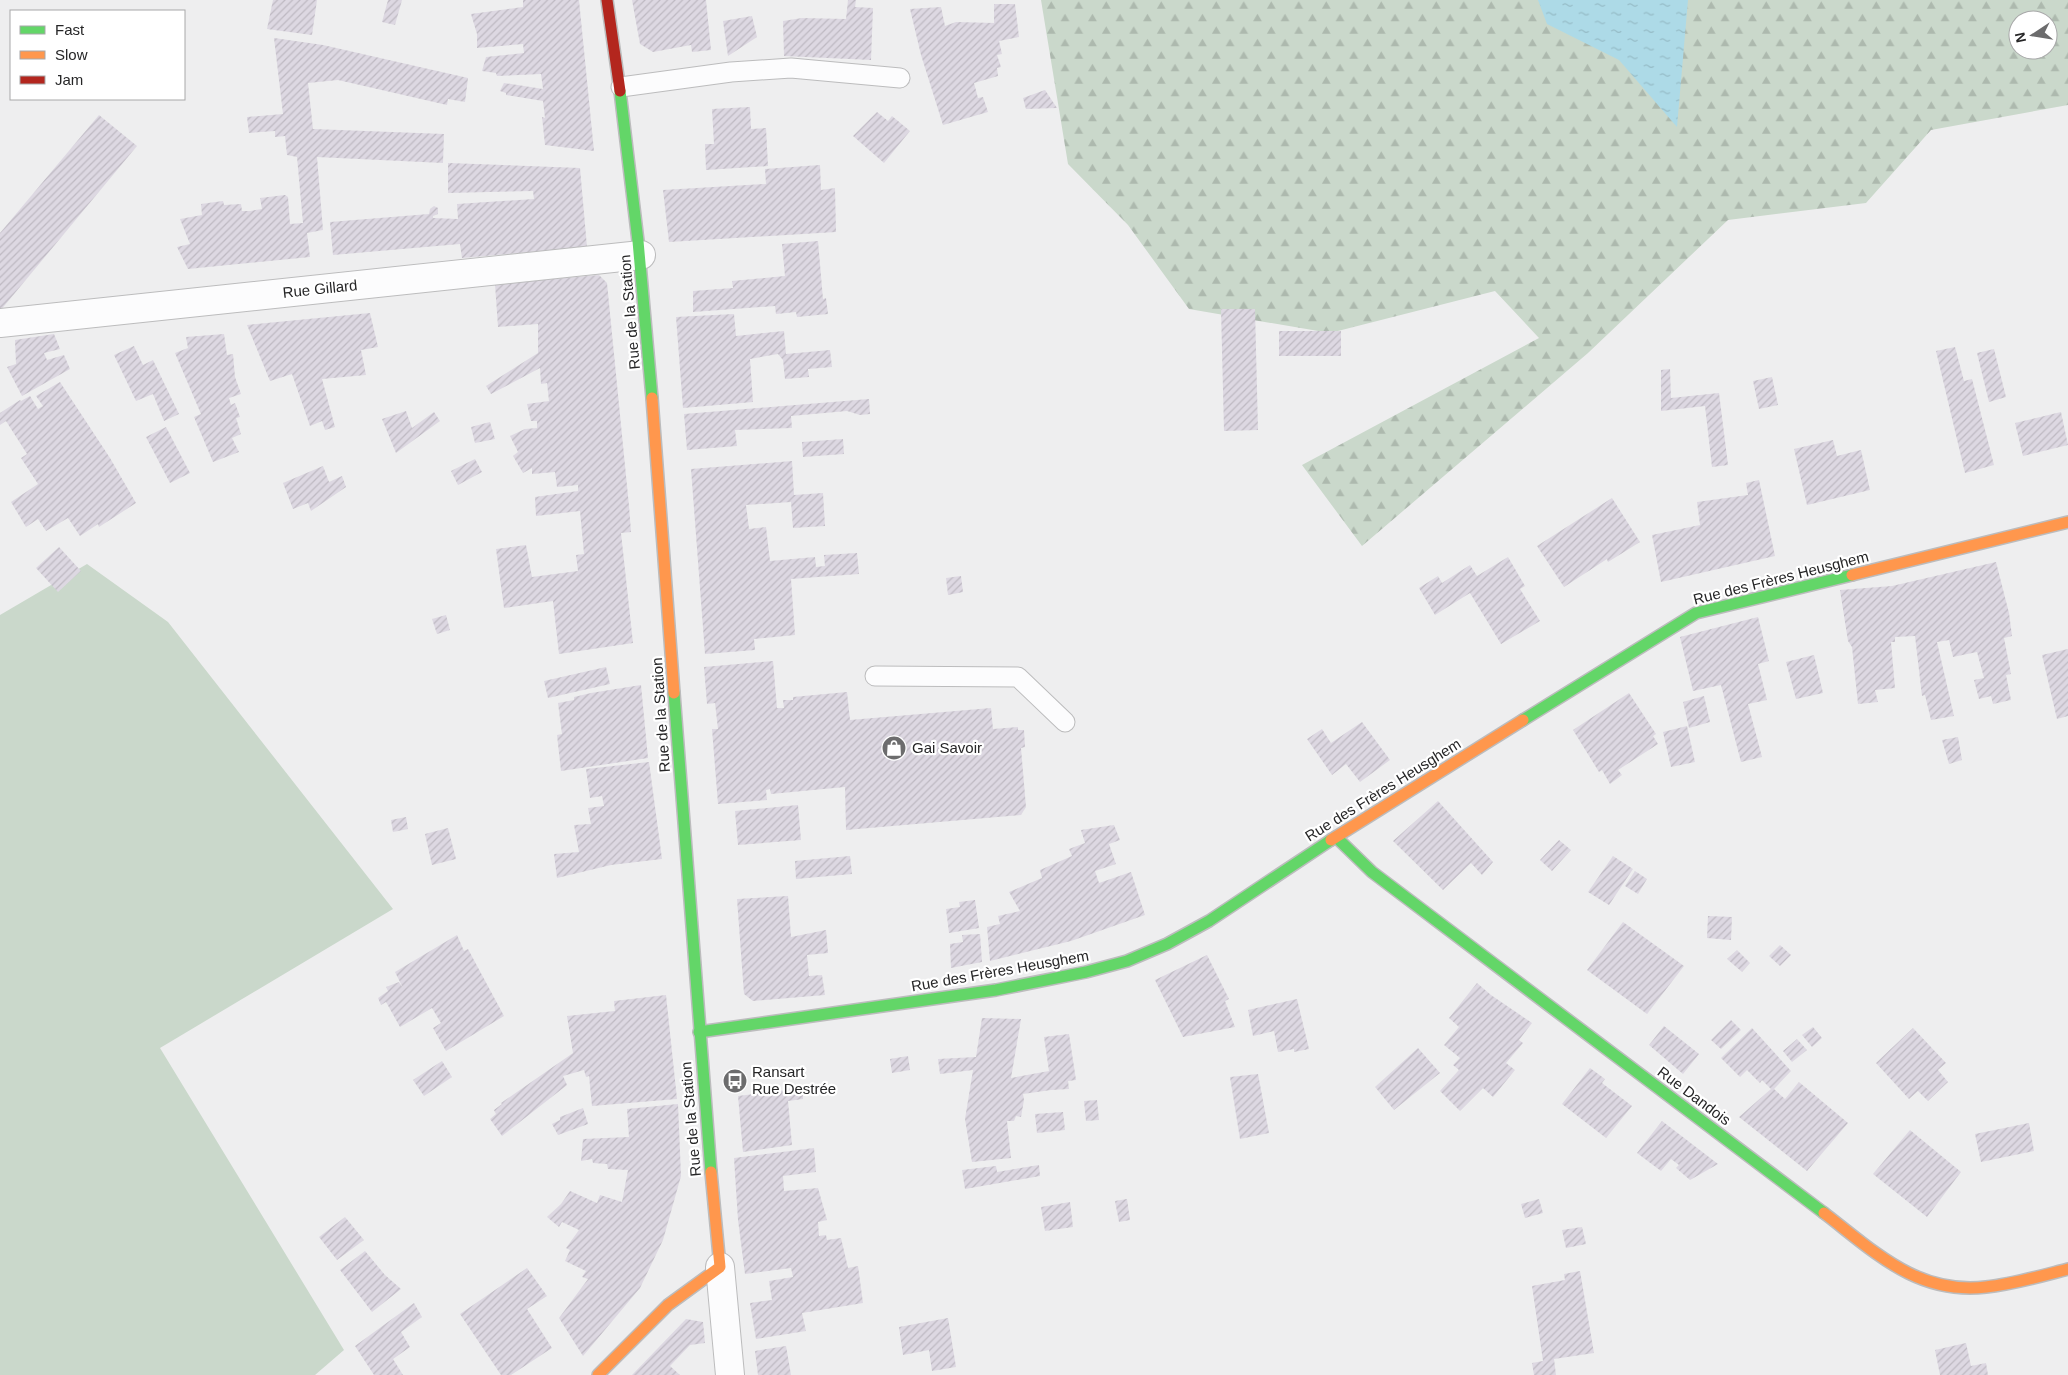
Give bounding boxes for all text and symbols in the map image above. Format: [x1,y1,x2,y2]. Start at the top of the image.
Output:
legend [10,10,185,100]
north arrow [2008,10,2058,60]
text: Fast [55,21,85,38]
text: N [2011,31,2029,44]
text: Slow [55,46,88,63]
text: Jam [55,71,83,88]
street label: Rue de la Station [616,254,643,370]
street label: Rue Gillard [282,276,358,301]
street label: Rue des Frères Heusghem [1691,547,1870,608]
street label: Rue de la Station [648,657,673,773]
shop icon: Gai Savoir [881,735,907,761]
street label: Rue des Frères Heusghem [1302,735,1464,845]
place label: Gai Savoir [912,739,982,756]
street label: Rue des Frères Heusghem [910,947,1090,995]
street label: Rue de la Station [677,1061,704,1177]
place label: Ransart Rue Destrée [752,1063,836,1097]
street label: Rue Dandois [1655,1063,1734,1128]
bus stop icon: Ransart Rue Destrée [722,1068,748,1094]

